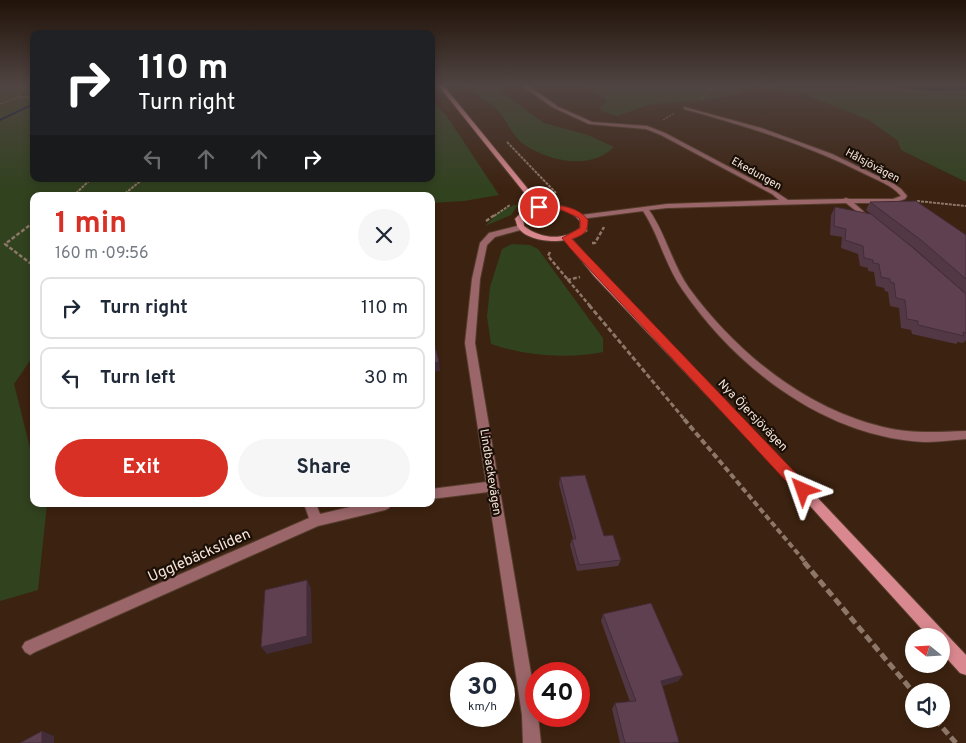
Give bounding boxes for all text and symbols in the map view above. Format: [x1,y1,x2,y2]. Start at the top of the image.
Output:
text: 110 m [138,47,228,91]
icon: right [55,50,120,115]
text: Turn right [138,90,235,117]
icon: left [139,145,167,173]
icon: ahead [192,145,220,173]
icon: ahead [245,145,273,173]
icon: right [298,145,326,173]
street label: Hålsjövägen [843,146,902,186]
street label: Ekedungen [729,154,784,193]
pin [518,186,560,228]
icon: arrive [525,193,553,221]
text: 1 min [55,206,127,243]
button: close [358,209,410,261]
text: 160 m · 09:56 [55,244,149,264]
icon: right [57,294,85,322]
text: Turn right [100,296,188,320]
text: 110 m [361,296,408,320]
icon: left [57,364,85,392]
text: Turn left [100,366,176,390]
text: 30 m [364,366,408,390]
street label: Nya Öjersjövägen [714,376,791,455]
street label: Lindbackevägen [475,428,505,517]
button: Exit [55,439,228,497]
button: Share [238,439,410,497]
position arrow [776,463,828,515]
street label: Ugglebäcksliden [145,525,254,588]
north arrow [905,628,950,672]
map controls [905,628,950,728]
speed limit sign: 40 [525,662,590,727]
text: 30 [467,672,498,704]
button: sound [905,683,950,728]
text: km/h [468,699,497,715]

